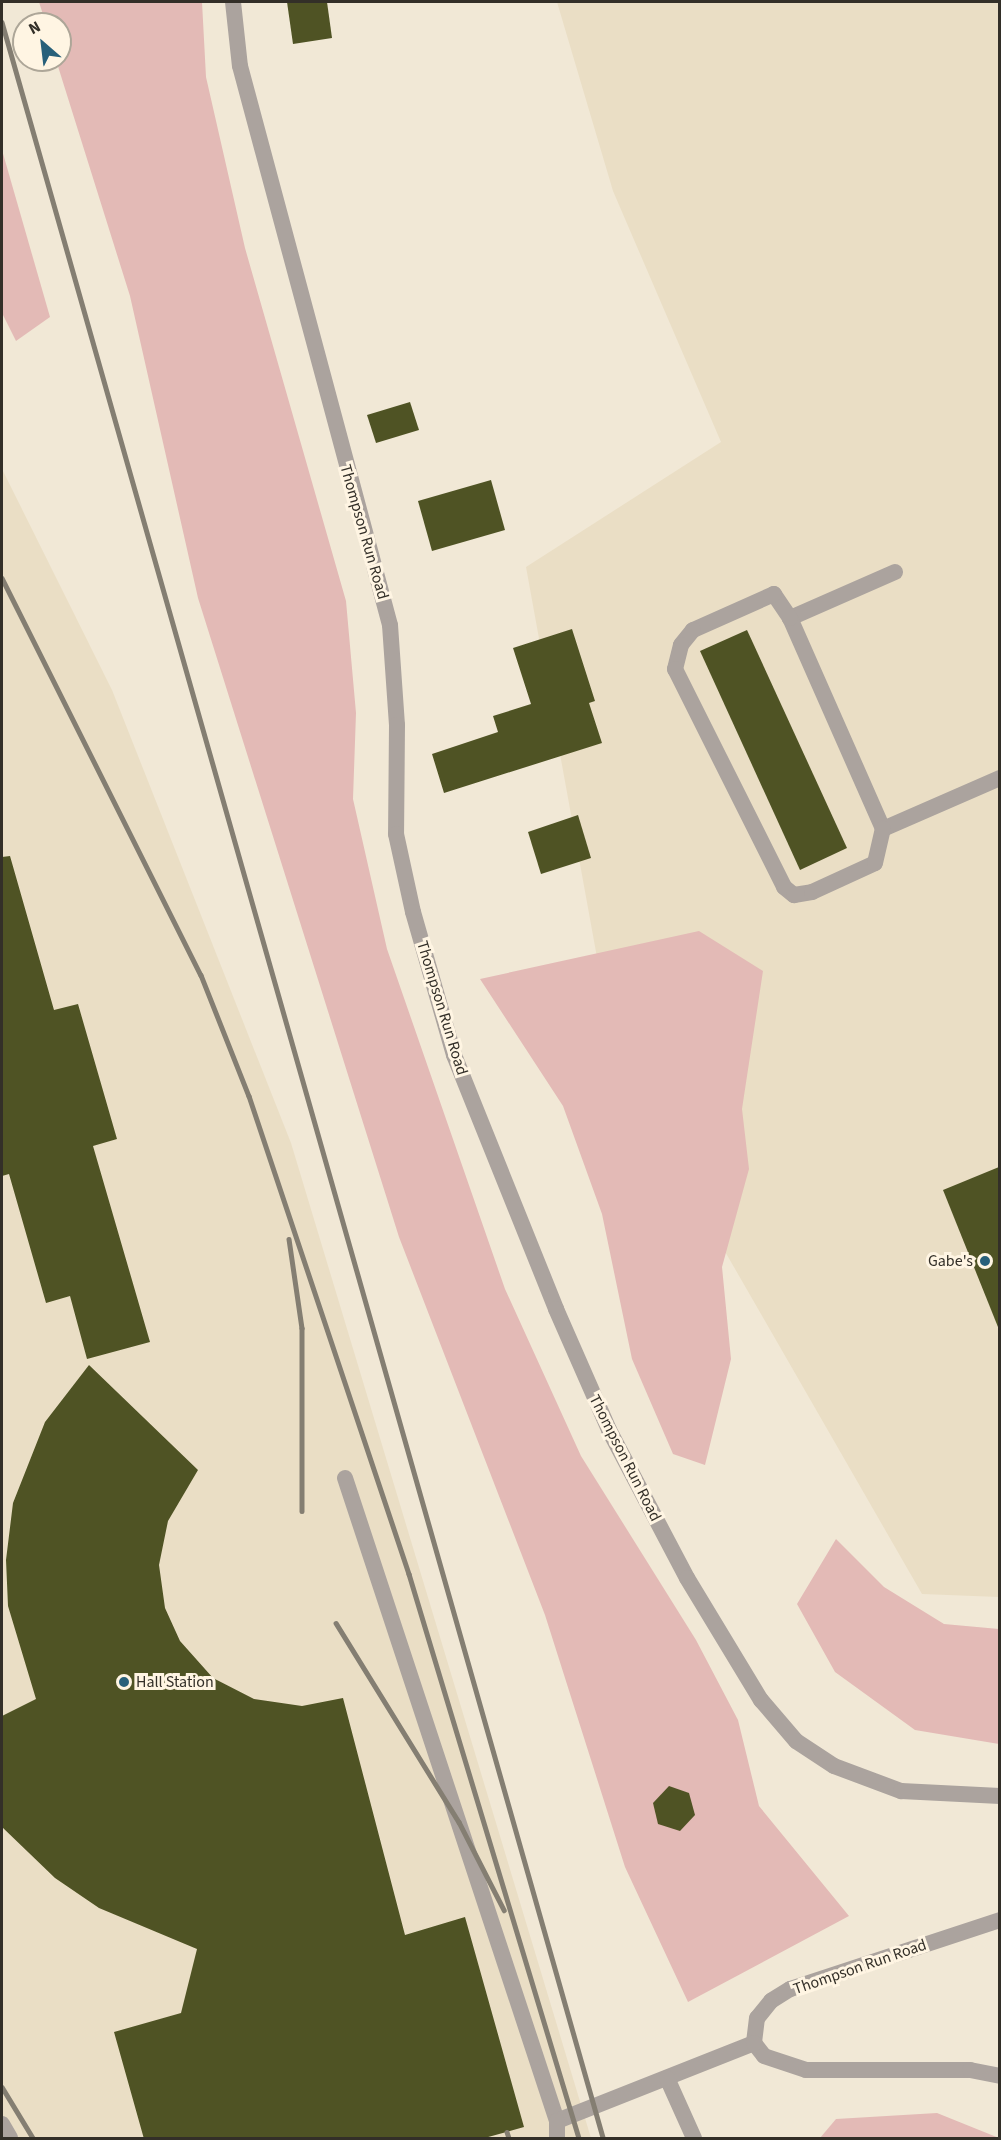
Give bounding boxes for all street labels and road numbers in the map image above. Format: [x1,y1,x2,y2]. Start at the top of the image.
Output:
street label: Thompson Run Road [336,462,392,602]
street label: Thompson Run Road [412,938,472,1078]
street label: Thompson Run Road [585,1391,665,1525]
street label: Thompson Run Road [791,1935,929,1999]

